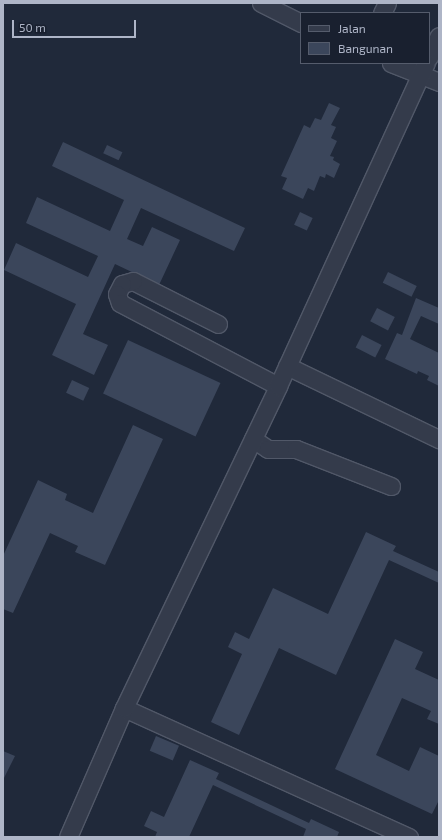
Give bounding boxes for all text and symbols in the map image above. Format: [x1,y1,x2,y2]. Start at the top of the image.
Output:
scale bar [14,12,138,38]
legend [300,12,430,64]
text: 50 m [19,20,46,34]
text: Jalan [338,21,366,35]
text: Bangunan [338,41,393,55]

